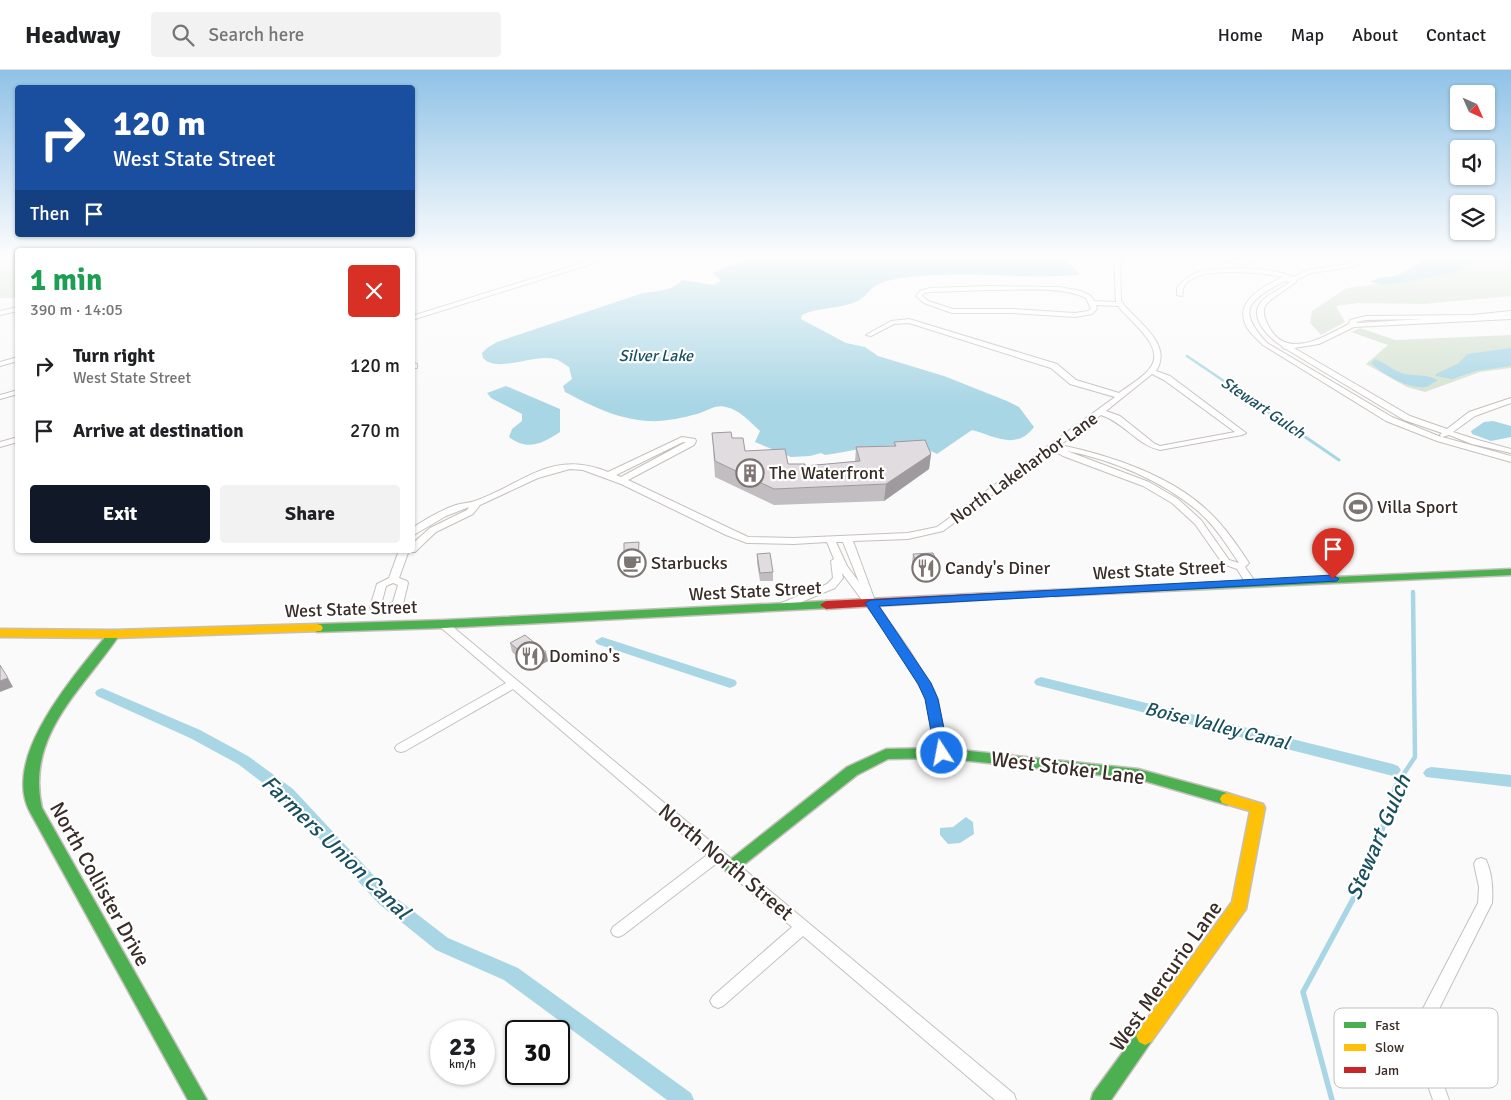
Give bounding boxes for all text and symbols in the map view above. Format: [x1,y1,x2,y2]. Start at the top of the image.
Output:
search box [151,12,501,57]
text: Headway [25,20,121,50]
icon: search [169,21,197,49]
text: Search here [209,23,304,47]
text: Home [1218,24,1263,46]
text: Map [1291,24,1324,46]
text: About [1352,24,1398,46]
text: Contact [1426,24,1486,46]
north arrow [1450,85,1495,130]
map controls [1450,85,1495,240]
text: 120 m [113,102,206,145]
icon: right [30,105,95,170]
button: sound [1450,140,1495,185]
text: West State Street [113,145,276,172]
button: layers [1450,195,1495,240]
icon: arrive [80,200,108,228]
text: Then [30,202,70,226]
text: 1 min [30,262,102,299]
button: close [348,265,400,317]
text: 390 m · 14:05 [30,300,123,320]
text: Turn right [73,344,155,368]
water label: Silver Lake [619,346,694,366]
icon: right [30,352,58,380]
text: 120 m [350,354,400,378]
text: West State Street [73,368,191,388]
water label: Stewart Gulch [1217,373,1310,444]
street label: North Lakeharbor Lane [946,407,1102,529]
icon: arrive [30,417,58,445]
text: Arrive at destination [73,419,244,443]
text: 270 m [350,419,400,443]
building icon: The Waterfront [735,458,765,488]
place label: The Waterfront [769,462,885,484]
button: Exit [30,485,210,543]
button: Share [220,485,400,543]
sports icon: Villa Sport [1343,492,1373,522]
place label: Villa Sport [1377,496,1458,518]
pin [1312,528,1354,579]
icon: arrive [1319,535,1347,563]
cafe icon: Starbucks [617,548,647,578]
place label: Starbucks [651,552,728,574]
restaurant icon: Candy's Diner [911,553,941,583]
street label: West State Street [1092,556,1226,584]
place label: Candy's Diner [945,557,1051,579]
street label: West State Street [688,577,822,605]
street label: West State Street [284,596,418,622]
restaurant icon: Domino's [515,641,545,671]
place label: Domino's [549,645,620,667]
water label: Boise Valley Canal [1142,696,1293,756]
position arrow [915,726,967,778]
street label: West Stoker Lane [990,746,1146,790]
water label: Farmers Union Canal [256,769,417,926]
water label: Stewart Gulch [1340,770,1417,904]
street label: North Collister Drive [44,797,156,971]
street label: North North Street [653,798,799,926]
street label: West Mercurio Lane [1104,896,1228,1056]
legend [1334,1008,1498,1088]
text: Fast [1375,1017,1400,1034]
speed limit sign: 30 [505,1020,570,1085]
text: 23 [449,1031,476,1062]
text: Slow [1375,1039,1404,1056]
text: km/h [449,1057,476,1072]
text: Jam [1375,1062,1399,1079]

